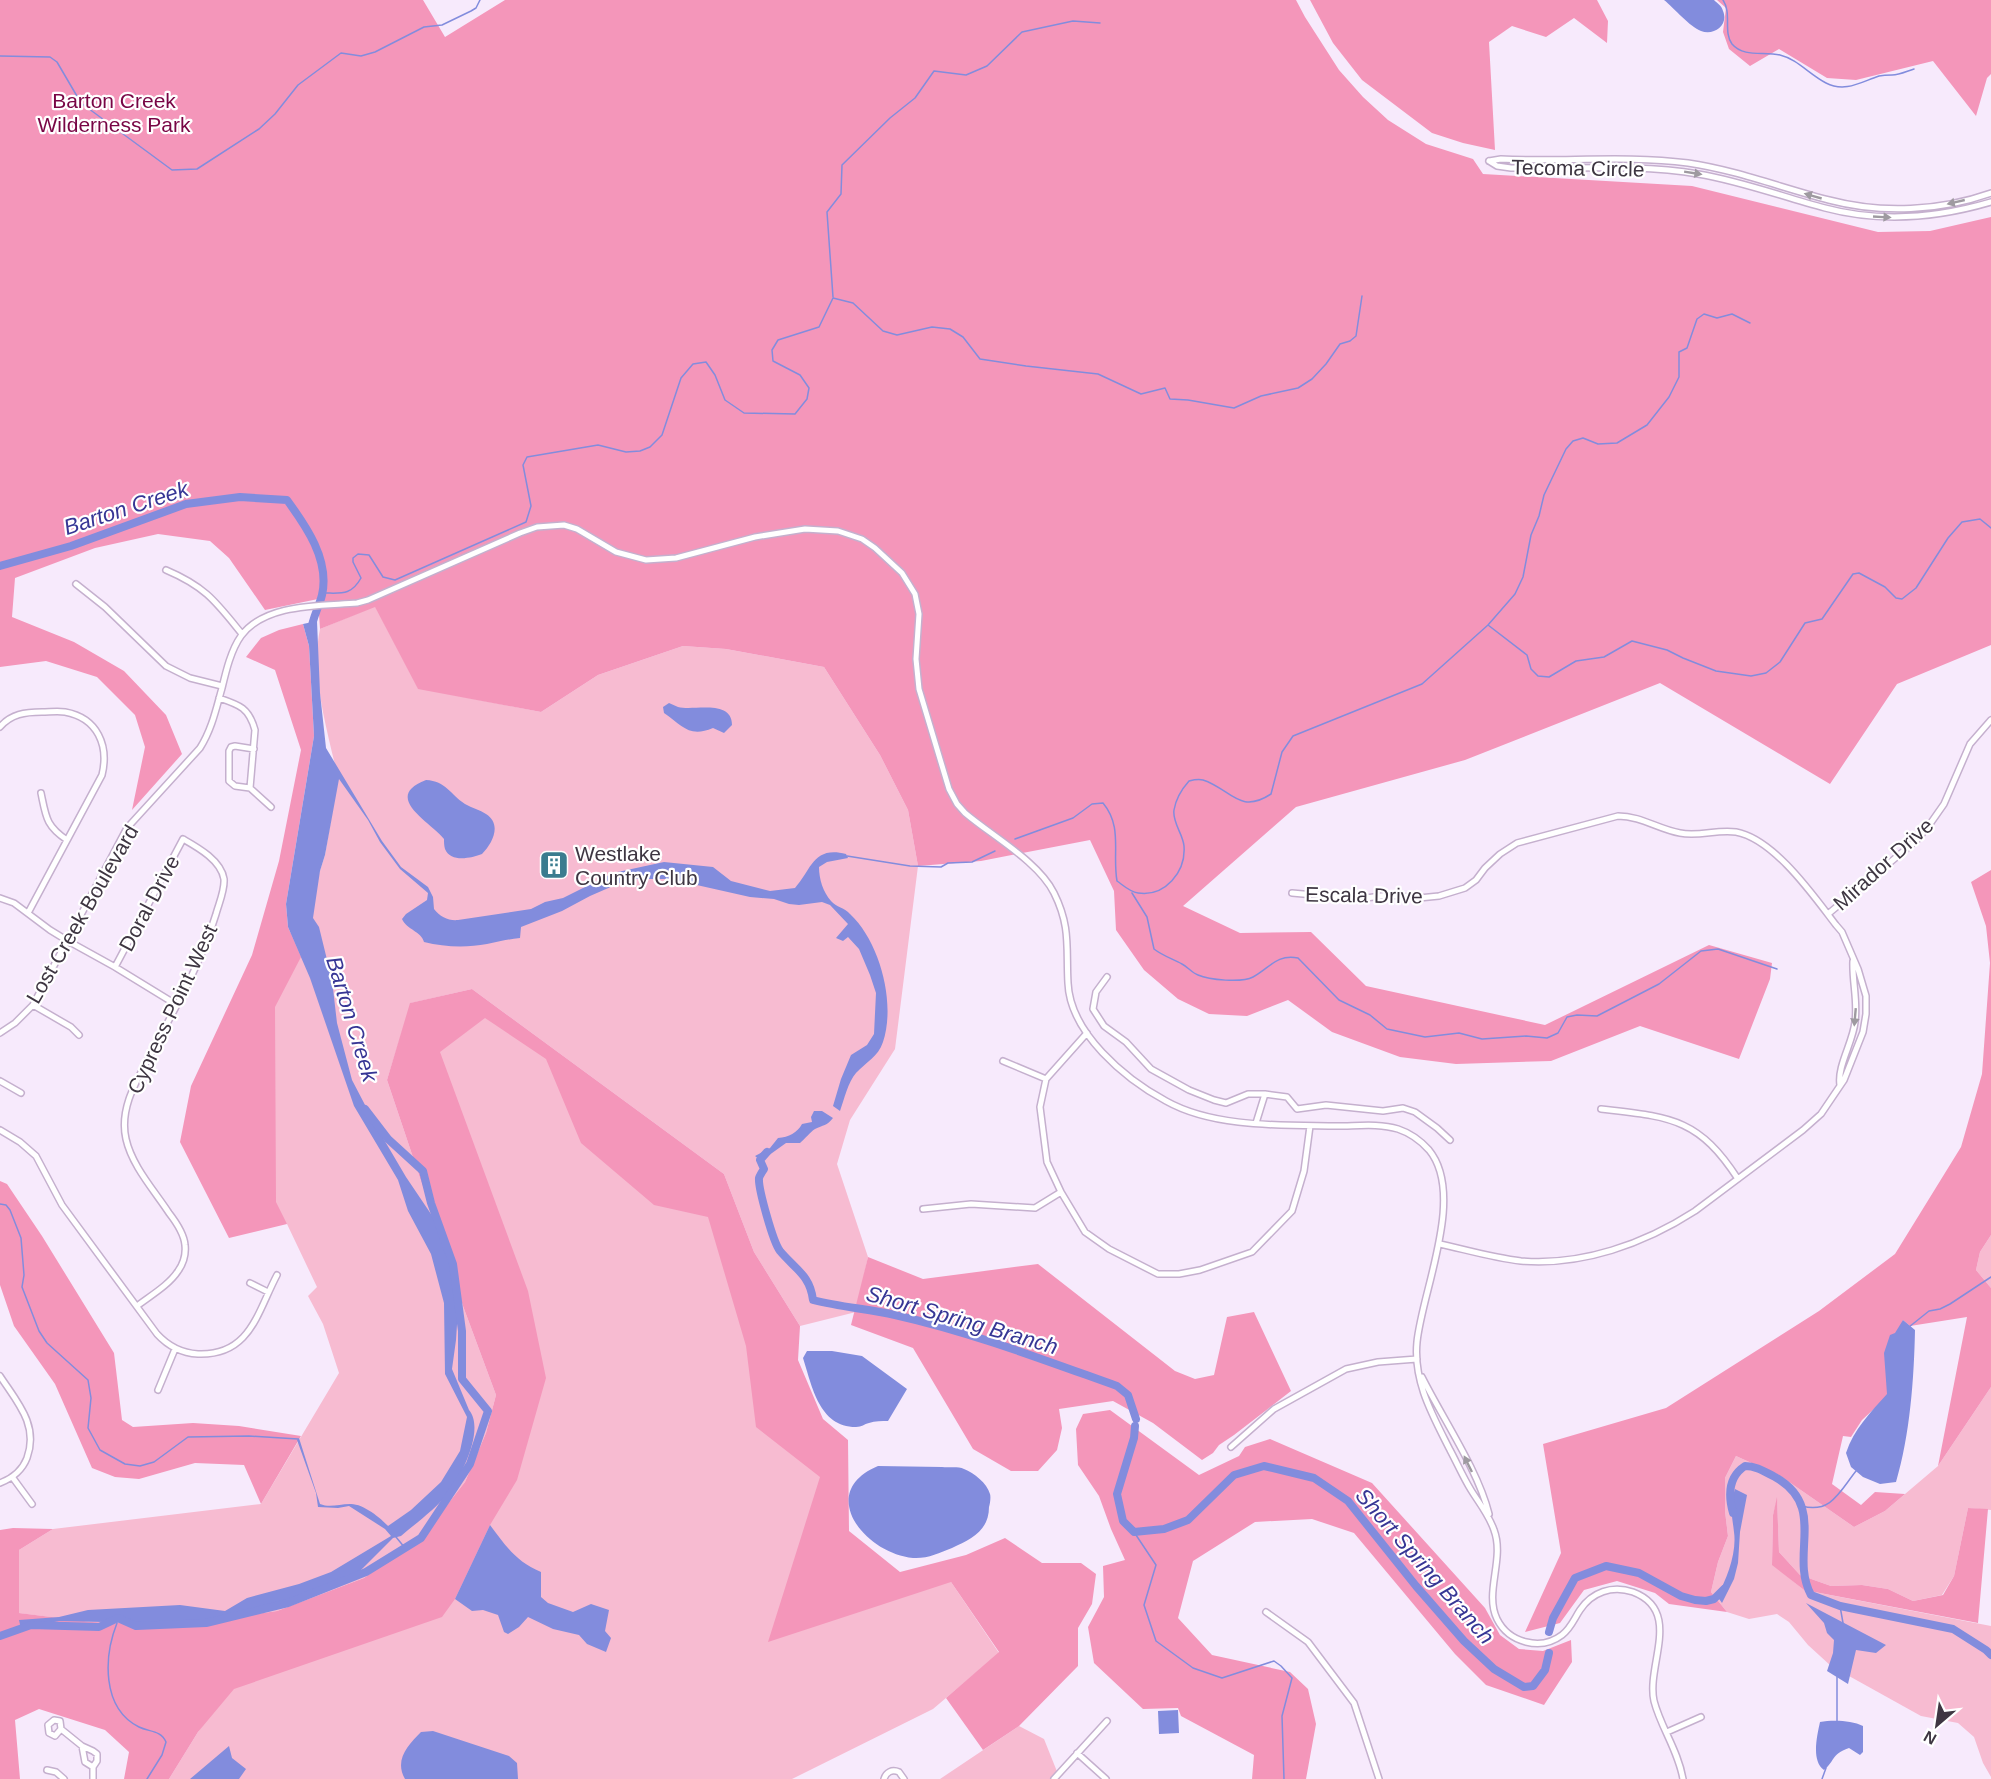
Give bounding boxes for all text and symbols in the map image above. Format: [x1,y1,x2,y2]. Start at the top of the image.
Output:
park label: Barton Creek Wilderness Park [38,89,191,136]
street label: Tecoma Circle [1511,155,1645,181]
one-way arrow [1683,169,1702,178]
one-way arrow [1804,191,1822,200]
one-way arrow [1947,198,1965,208]
one-way arrow [1873,212,1892,221]
water label: Barton Creek [60,476,192,540]
street label: Mirador Drive [1828,813,1938,915]
street label: Lost Creek Boulevard [22,821,142,1007]
place label: Westlake Country Club [575,842,698,889]
building icon: Westlake Country Club [538,849,570,881]
street label: Doral Drive [114,851,184,955]
street label: Escala Drive [1305,882,1423,908]
street label: Cypress Point West [123,921,221,1097]
water label: Barton Creek [321,953,383,1086]
one-way arrow [1850,1008,1860,1027]
water label: Short Spring Branch [863,1281,1061,1359]
one-way arrow [1463,1456,1472,1473]
water label: Short Spring Branch [1351,1483,1499,1649]
north arrow [1907,1695,1967,1755]
text: N [1921,1727,1939,1748]

